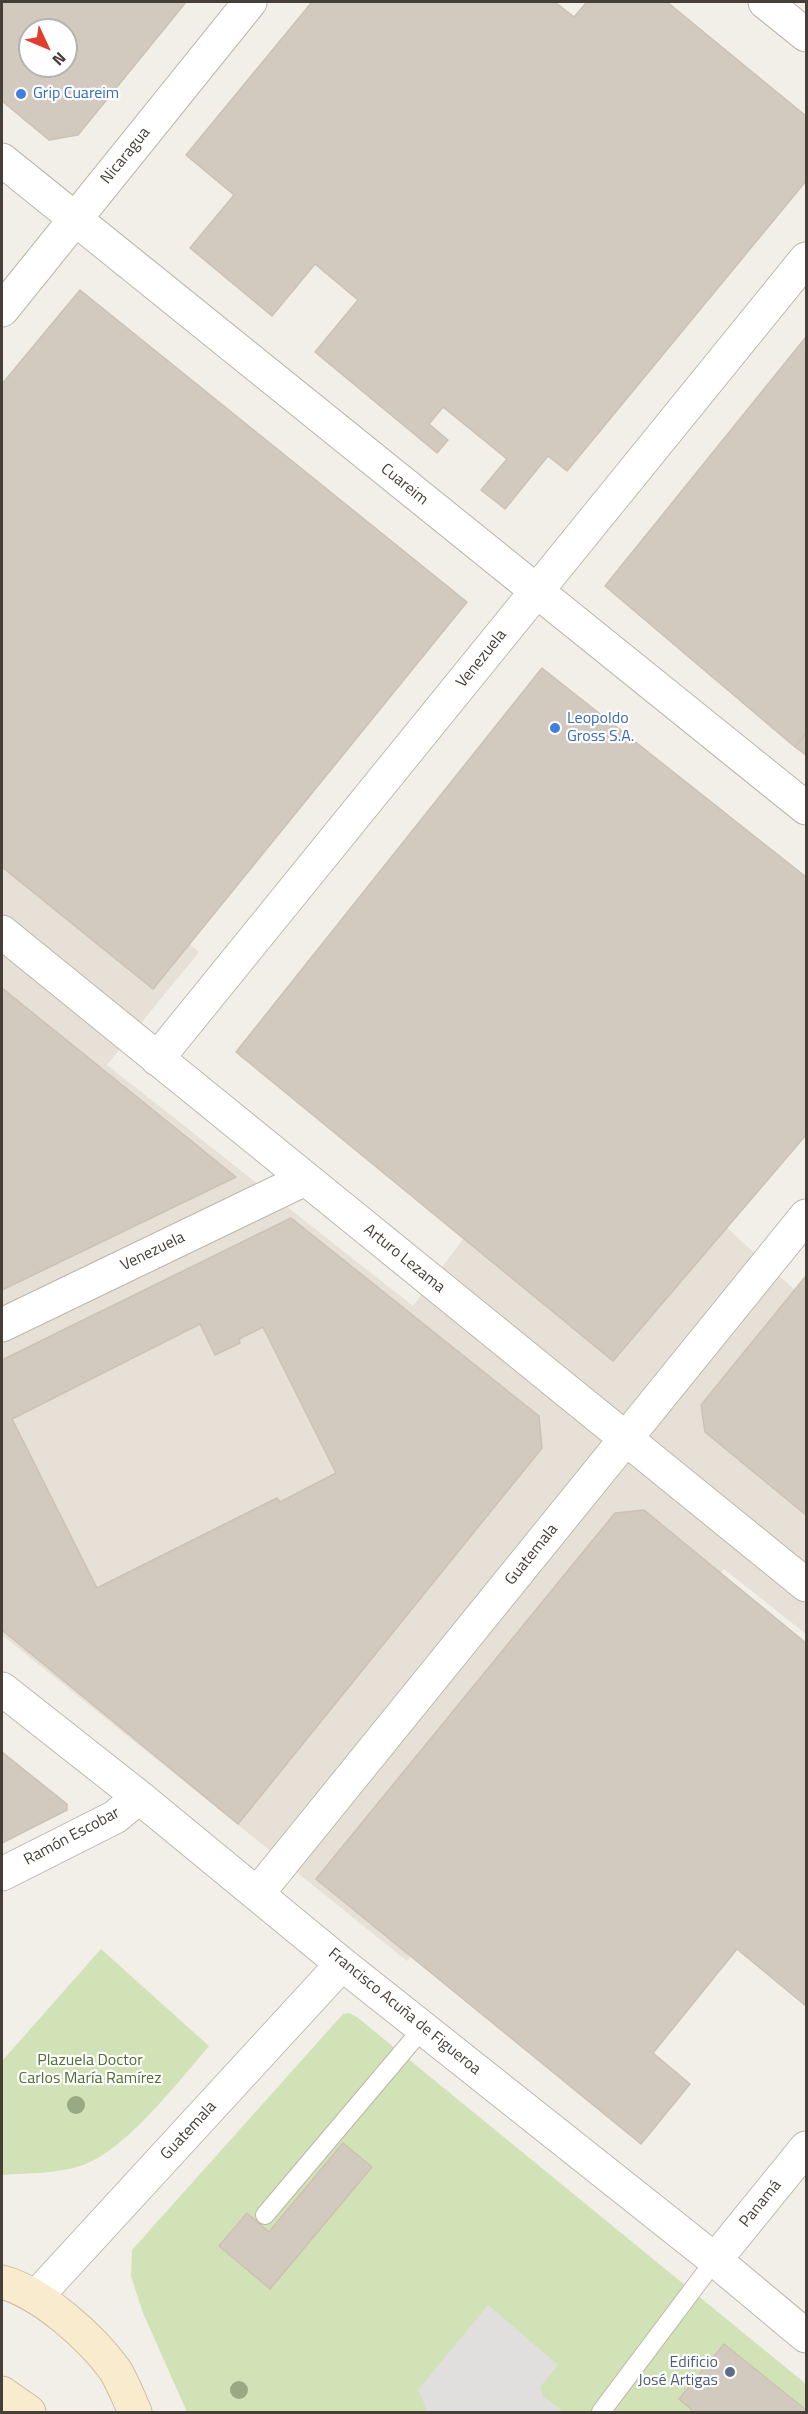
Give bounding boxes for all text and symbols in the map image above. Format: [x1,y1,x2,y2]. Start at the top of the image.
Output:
north arrow [18,18,78,78]
text: N [47,47,72,71]
place label: Grip Cuareim [33,84,119,104]
marker: Grip Cuareim [14,87,28,101]
street label: Nicaragua [97,124,155,188]
street label: Cuareim [376,460,432,510]
street label: Venezuela [453,626,511,692]
place label: Leopoldo Gross S.A. [567,709,634,747]
marker: Leopoldo Gross S.A. [548,721,562,735]
street label: Arturo Lezama [360,1220,448,1298]
street label: Venezuela [118,1228,188,1276]
street label: Guatemala [502,1521,562,1589]
street label: Ramón Escobar [21,1804,123,1870]
street label: Francisco Acuña de Figueroa [324,1945,484,2079]
park label: Plazuela Doctor Carlos María Ramírez [19,2051,161,2089]
street label: Guatemala [157,2098,221,2164]
street label: Panamá [736,2176,786,2232]
place label: Edificio José Artigas [638,2353,718,2391]
marker: Edificio José Artigas [723,2365,737,2379]

